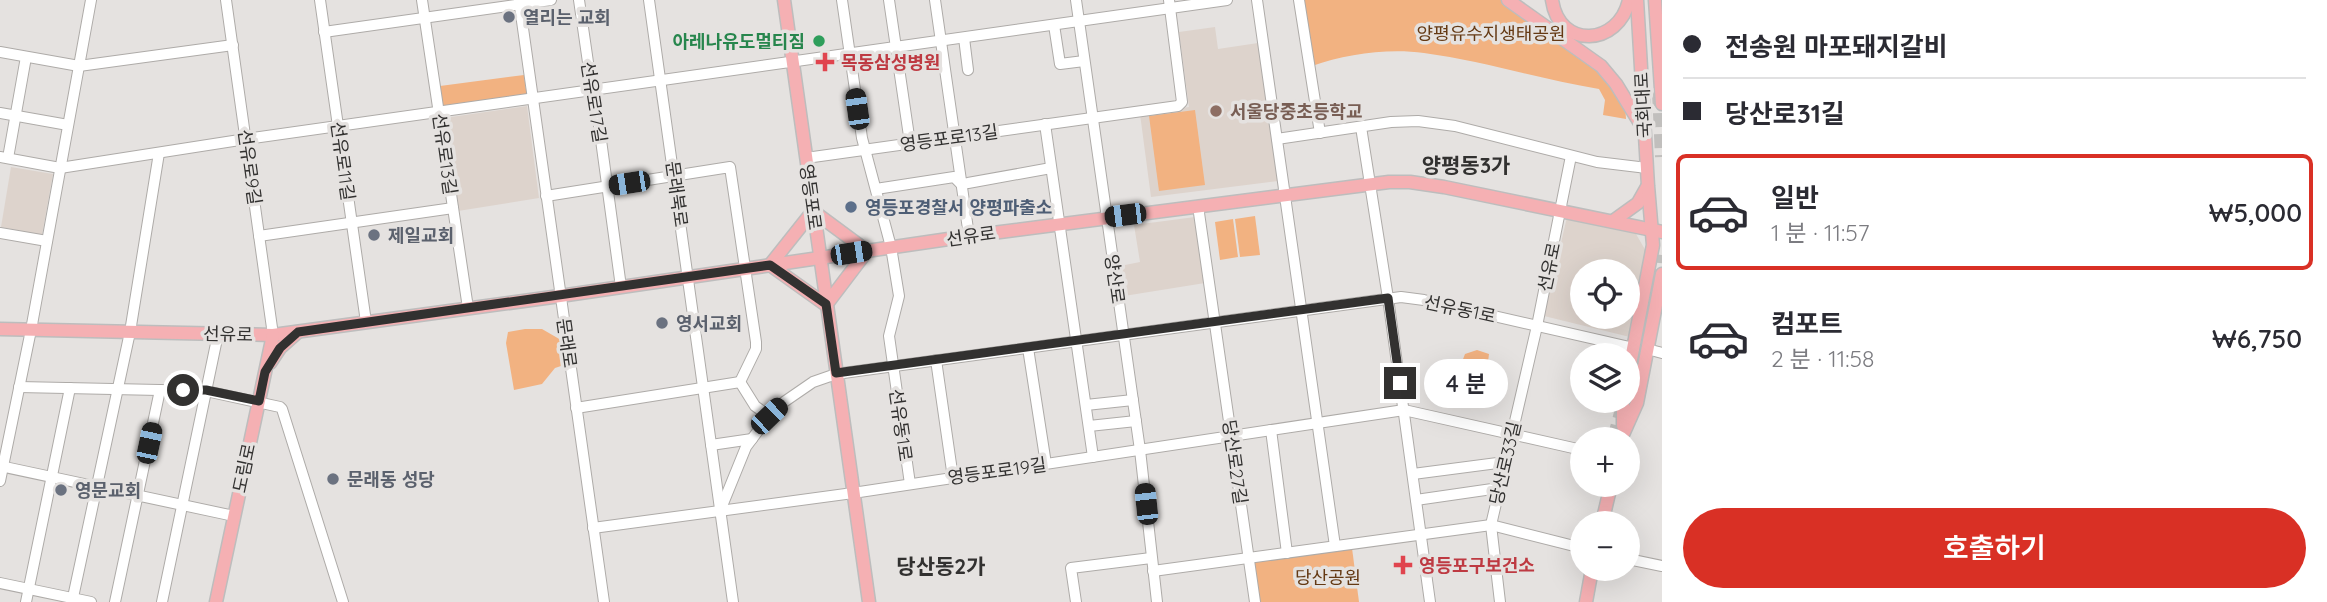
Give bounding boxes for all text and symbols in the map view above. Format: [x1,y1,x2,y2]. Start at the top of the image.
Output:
place label: 열리는 교회 [523,6,611,29]
marker: 열리는 교회 [501,9,517,25]
park label: 양평유수지생태공원 [1416,22,1566,45]
place label: 아레나유도멀티짐 [673,30,805,53]
text: 전송원 마포돼지갈비 [1725,30,1948,63]
marker: 아레나유도멀티짐 [811,33,827,49]
place label: 목동삼성병원 [841,51,940,74]
marker: 목동삼성병원 [815,52,835,72]
street label: 선유로17길 [576,60,612,144]
street label: 국회대로 [1630,71,1656,139]
car [844,87,871,131]
text: 당산로31길 [1725,97,1845,130]
place label: 서울당중초등학교 [1230,100,1362,123]
marker: 서울당중초등학교 [1208,103,1224,119]
street label: 선유로13길 [428,112,462,196]
street label: 선유로11길 [326,120,360,202]
street label: 영등포로13길 [898,120,1000,156]
street label: 선유로9길 [233,128,267,206]
district label: 양평동3가 [1422,152,1510,178]
street label: 문래북로 [661,160,693,228]
street label: 영등포로 [795,163,827,231]
car [607,169,652,197]
icon: car [1687,181,1750,244]
text: 일반 [1771,181,1819,214]
place label: 영등포경찰서 양평파출소 [865,196,1052,219]
text: ₩5,000 [2209,196,2302,229]
marker: 영등포경찰서 양평파출소 [843,199,859,215]
car [1103,202,1148,228]
text: 1 분 · 11:57 [1771,218,1870,247]
street label: 선유로 [945,221,997,251]
place label: 제일교회 [388,224,454,247]
marker: 제일교회 [366,227,382,243]
car [829,239,874,267]
street label: 선유로 [1533,240,1565,294]
street label: 양산로 [1100,253,1130,305]
map controls [1570,259,1640,581]
button: locate [1570,259,1640,329]
street label: 선유동1로 [1422,290,1498,328]
icon: car [1687,307,1750,370]
text: 컴포트 [1771,307,1843,340]
place label: 영서교회 [676,312,742,335]
marker: 영서교회 [654,315,670,331]
street label: 문래로 [552,317,582,369]
street label: 선유로 [203,322,253,346]
text: ₩6,750 [2212,322,2302,355]
button: layers [1570,343,1640,413]
text: 2 분 · 11:58 [1771,344,1875,373]
callout: 4 분 [1424,358,1508,408]
route end [1384,367,1416,399]
text: 4 분 [1446,369,1486,398]
route start [167,374,199,406]
street label: 선유동1로 [885,387,917,463]
car [747,394,792,438]
street label: 당산로27길 [1218,418,1252,506]
street label: 당산로33길 [1484,419,1526,507]
car [135,420,164,466]
button: + [1570,427,1640,497]
street label: 도림로 [228,441,260,495]
street label: 영등포로19길 [946,453,1048,489]
place label: 문래동 성당 [347,468,435,491]
marker: 문래동 성당 [325,471,341,487]
place label: 영문교회 [75,479,141,502]
marker: 영문교회 [53,482,69,498]
car [1134,482,1159,526]
button: 호출하기 [1683,508,2306,588]
button: − [1570,511,1640,581]
district label: 당산동2가 [896,553,986,579]
place label: 영등포구보건소 [1419,554,1535,577]
marker: 영등포구보건소 [1393,555,1413,575]
park label: 당산공원 [1295,566,1361,589]

